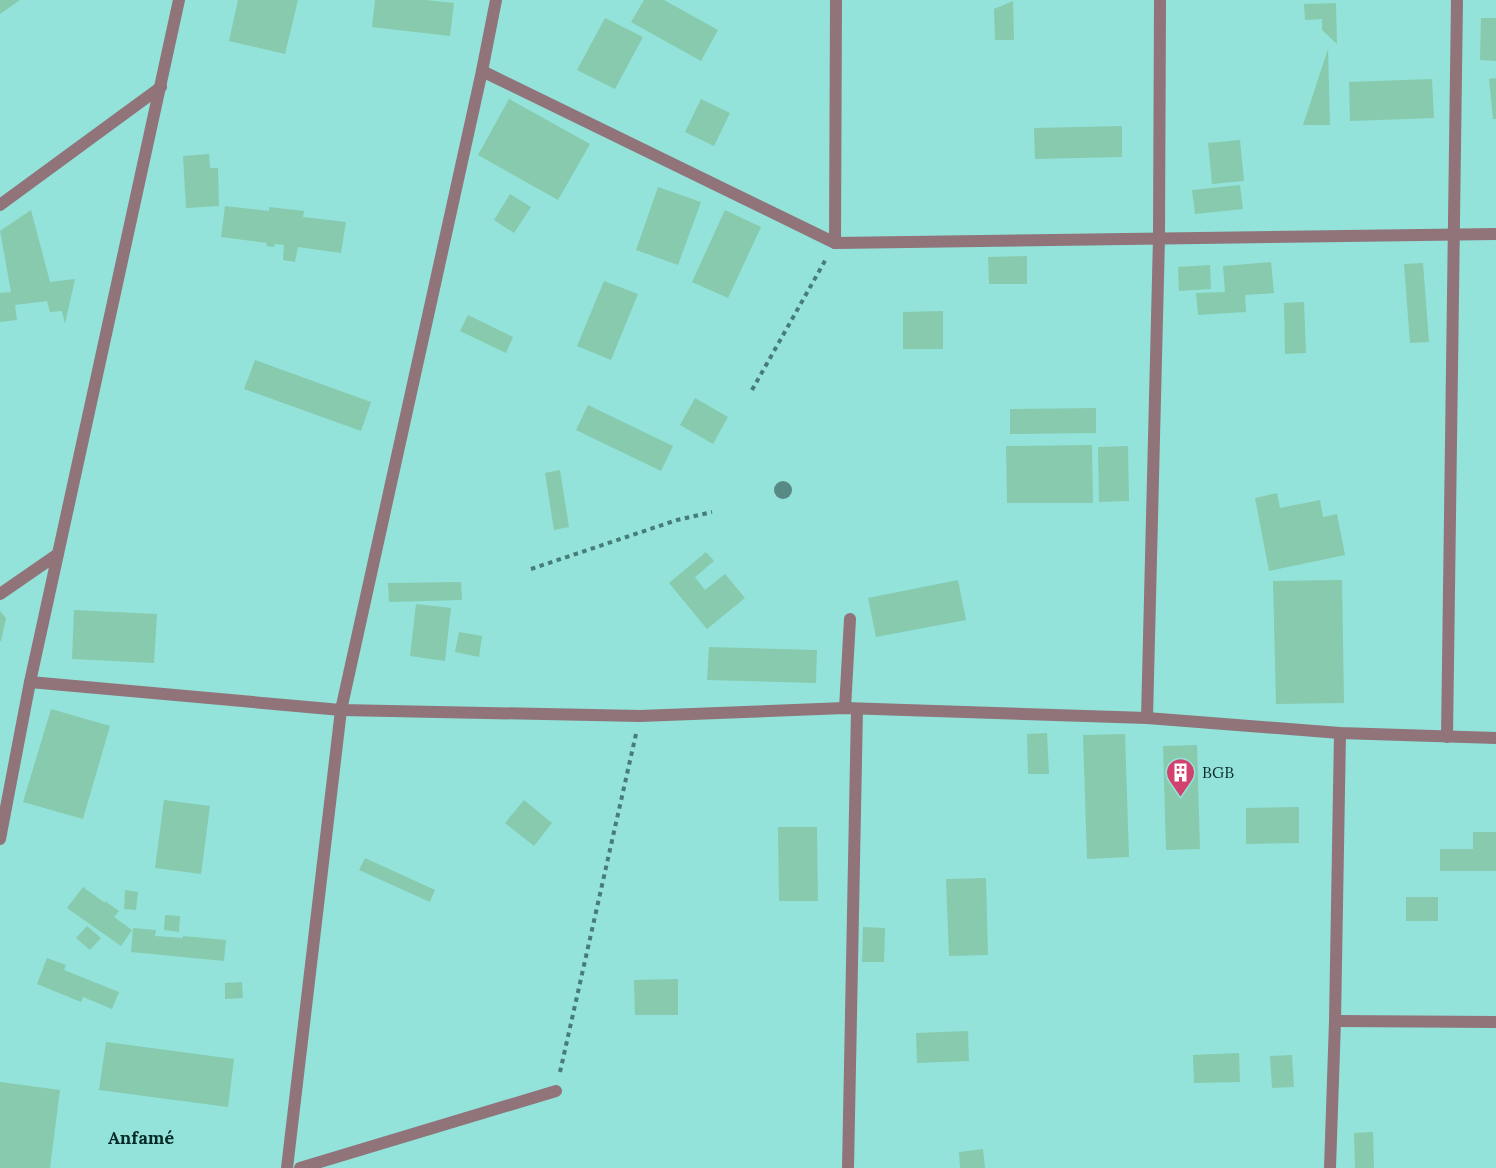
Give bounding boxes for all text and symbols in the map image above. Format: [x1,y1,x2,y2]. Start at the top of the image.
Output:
building icon: BGB [1165,756,1197,798]
place label: BGB [1202,762,1234,782]
district label: Anfamé [108,1126,174,1149]

